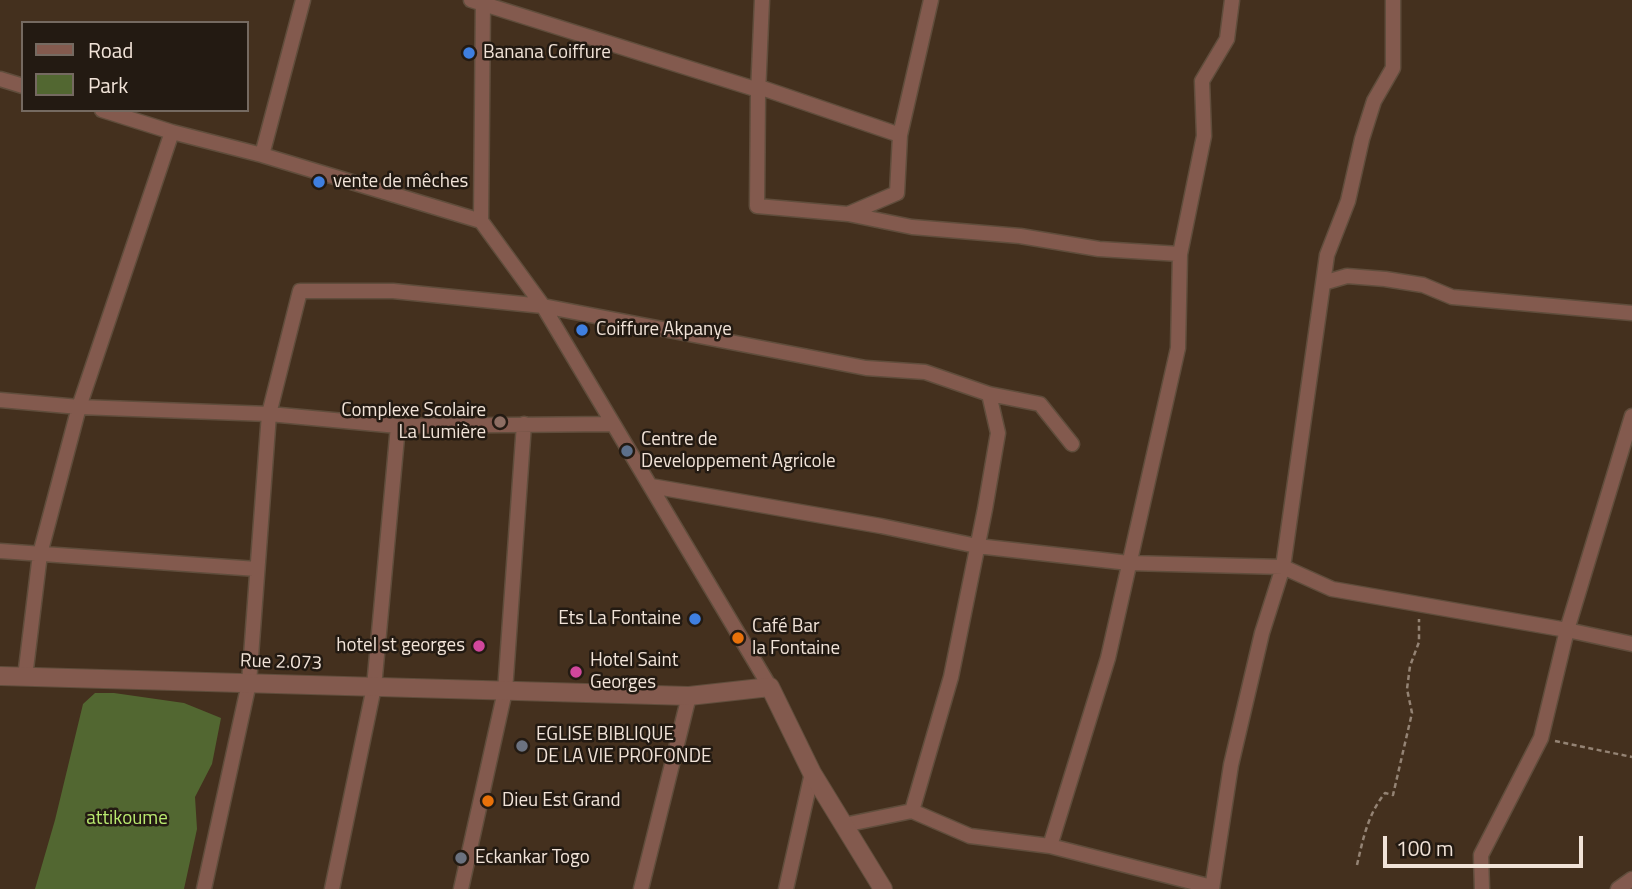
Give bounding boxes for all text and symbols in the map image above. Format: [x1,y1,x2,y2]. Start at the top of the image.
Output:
legend [21,21,248,112]
text: Road [88,34,133,66]
place label: Banana Coiffure [483,42,611,64]
marker: Banana Coiffure [461,45,477,61]
text: Park [88,69,128,101]
place label: vente de mêches [333,171,468,193]
marker: vente de mêches [311,174,327,190]
place label: Coiffure Akpanye [596,319,732,341]
marker: Coiffure Akpanye [574,322,590,338]
place label: Complexe Scolaire La Lumière [341,400,486,444]
marker: Complexe Scolaire La Lumière [492,414,508,430]
place label: Centre de Developpement Agricole [641,429,836,473]
marker: Centre de Developpement Agricole [619,443,635,459]
place label: Ets La Fontaine [558,608,681,630]
marker: Ets La Fontaine [687,611,703,627]
place label: Café Bar la Fontaine [752,616,840,660]
marker: Café Bar la Fontaine [730,630,746,646]
place label: hotel st georges [336,635,465,657]
marker: hotel st georges [471,638,487,654]
street label: Rue 2.073 [240,650,322,676]
place label: Hotel Saint Georges [590,650,678,694]
marker: Hotel Saint Georges [568,664,584,680]
place label: EGLISE BIBLIQUE DE LA VIE PROFONDE [536,724,711,768]
marker: EGLISE BIBLIQUE DE LA VIE PROFONDE [514,738,530,754]
place label: Dieu Est Grand [502,790,621,812]
marker: Dieu Est Grand [480,793,496,809]
park label: attikoume [86,808,168,830]
scale bar [1387,822,1586,866]
text: 100 m [1396,832,1453,864]
place label: Eckankar Togo [475,847,590,869]
marker: Eckankar Togo [453,850,469,866]

